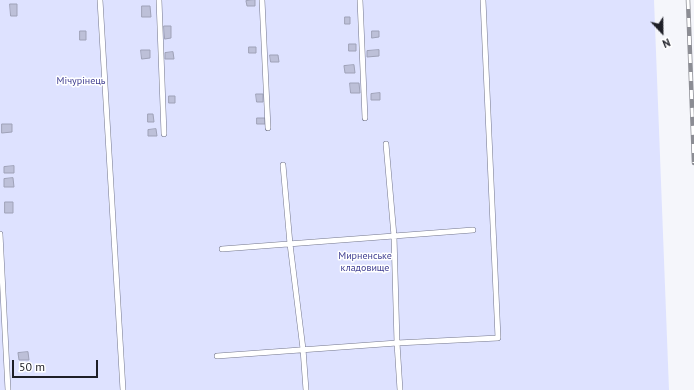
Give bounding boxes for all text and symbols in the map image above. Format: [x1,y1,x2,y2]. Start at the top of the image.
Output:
north arrow [642,12,682,52]
text: N [661,35,672,51]
park label: Мічурінець [57,75,105,87]
park label: Мирненське кладовище [338,250,392,274]
scale bar [14,352,100,378]
text: 50 m [19,359,45,374]

